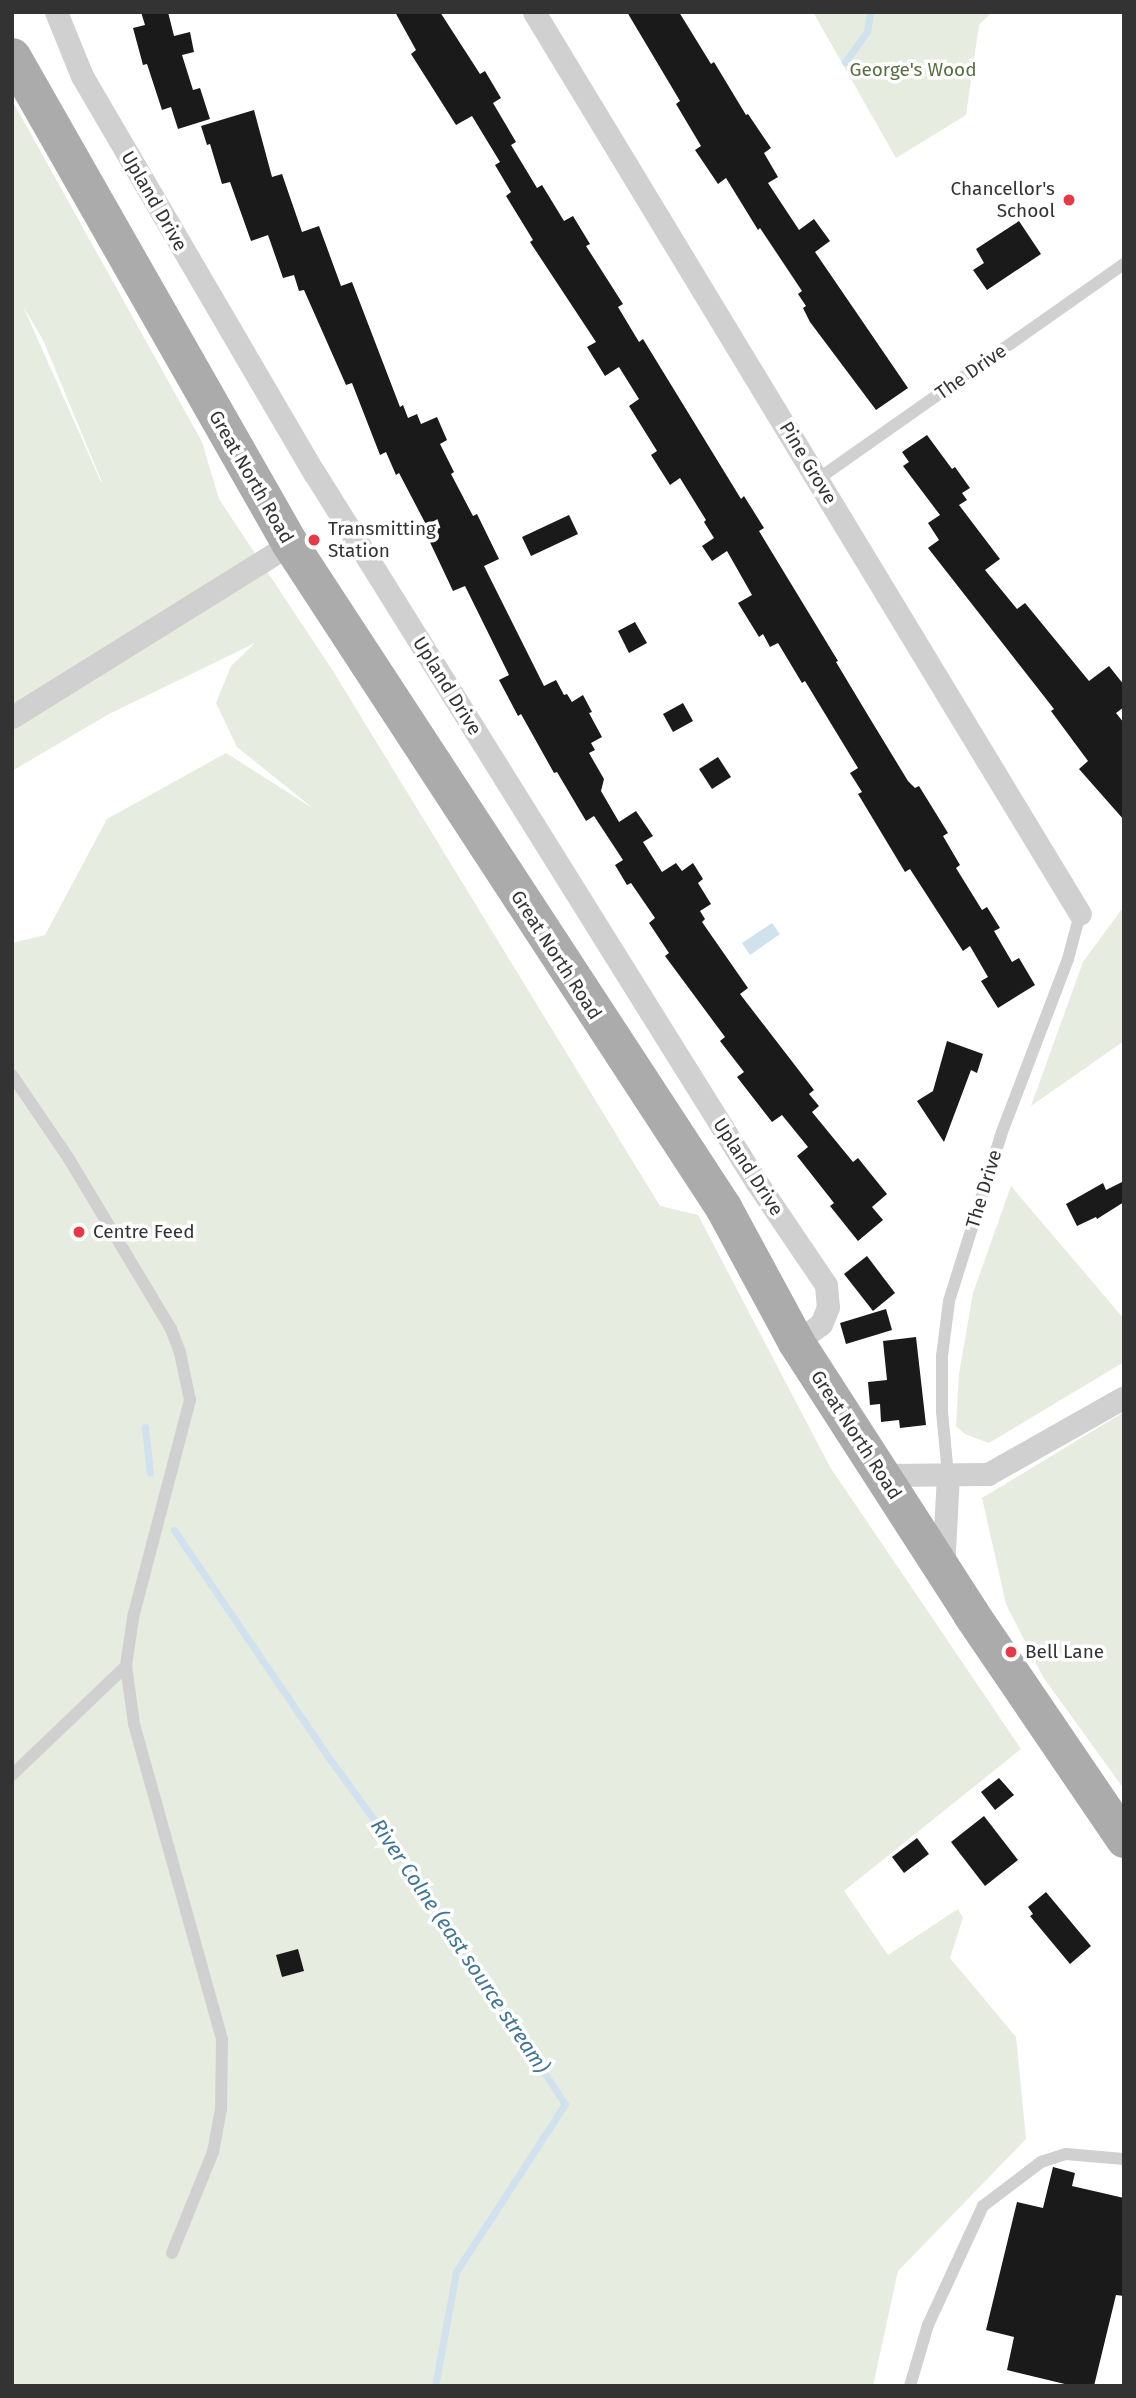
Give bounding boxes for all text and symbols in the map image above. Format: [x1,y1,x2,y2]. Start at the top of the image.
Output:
park label: George's Wood [849,59,977,81]
street label: Upland Drive [116,147,192,255]
place label: Chancellor's School [951,178,1055,222]
marker: Chancellor's School [1061,192,1077,208]
street label: The Drive [931,339,1011,405]
street label: Great North Road [204,407,298,547]
street label: Pine Grove [774,418,842,508]
place label: Transmitting Station [328,518,436,562]
marker: Transmitting Station [306,532,322,548]
street label: Upland Drive [408,633,486,739]
street label: Great North Road [506,886,606,1024]
street label: Upland Drive [708,1114,788,1220]
street label: The Drive [961,1147,1007,1231]
place label: Centre Feed [93,1221,194,1243]
marker: Centre Feed [71,1224,87,1240]
street label: Great North Road [806,1366,906,1504]
place label: Bell Lane [1025,1641,1104,1663]
marker: Bell Lane [1003,1644,1019,1660]
water label: River Colne (east source stream) [365,1814,555,2078]

